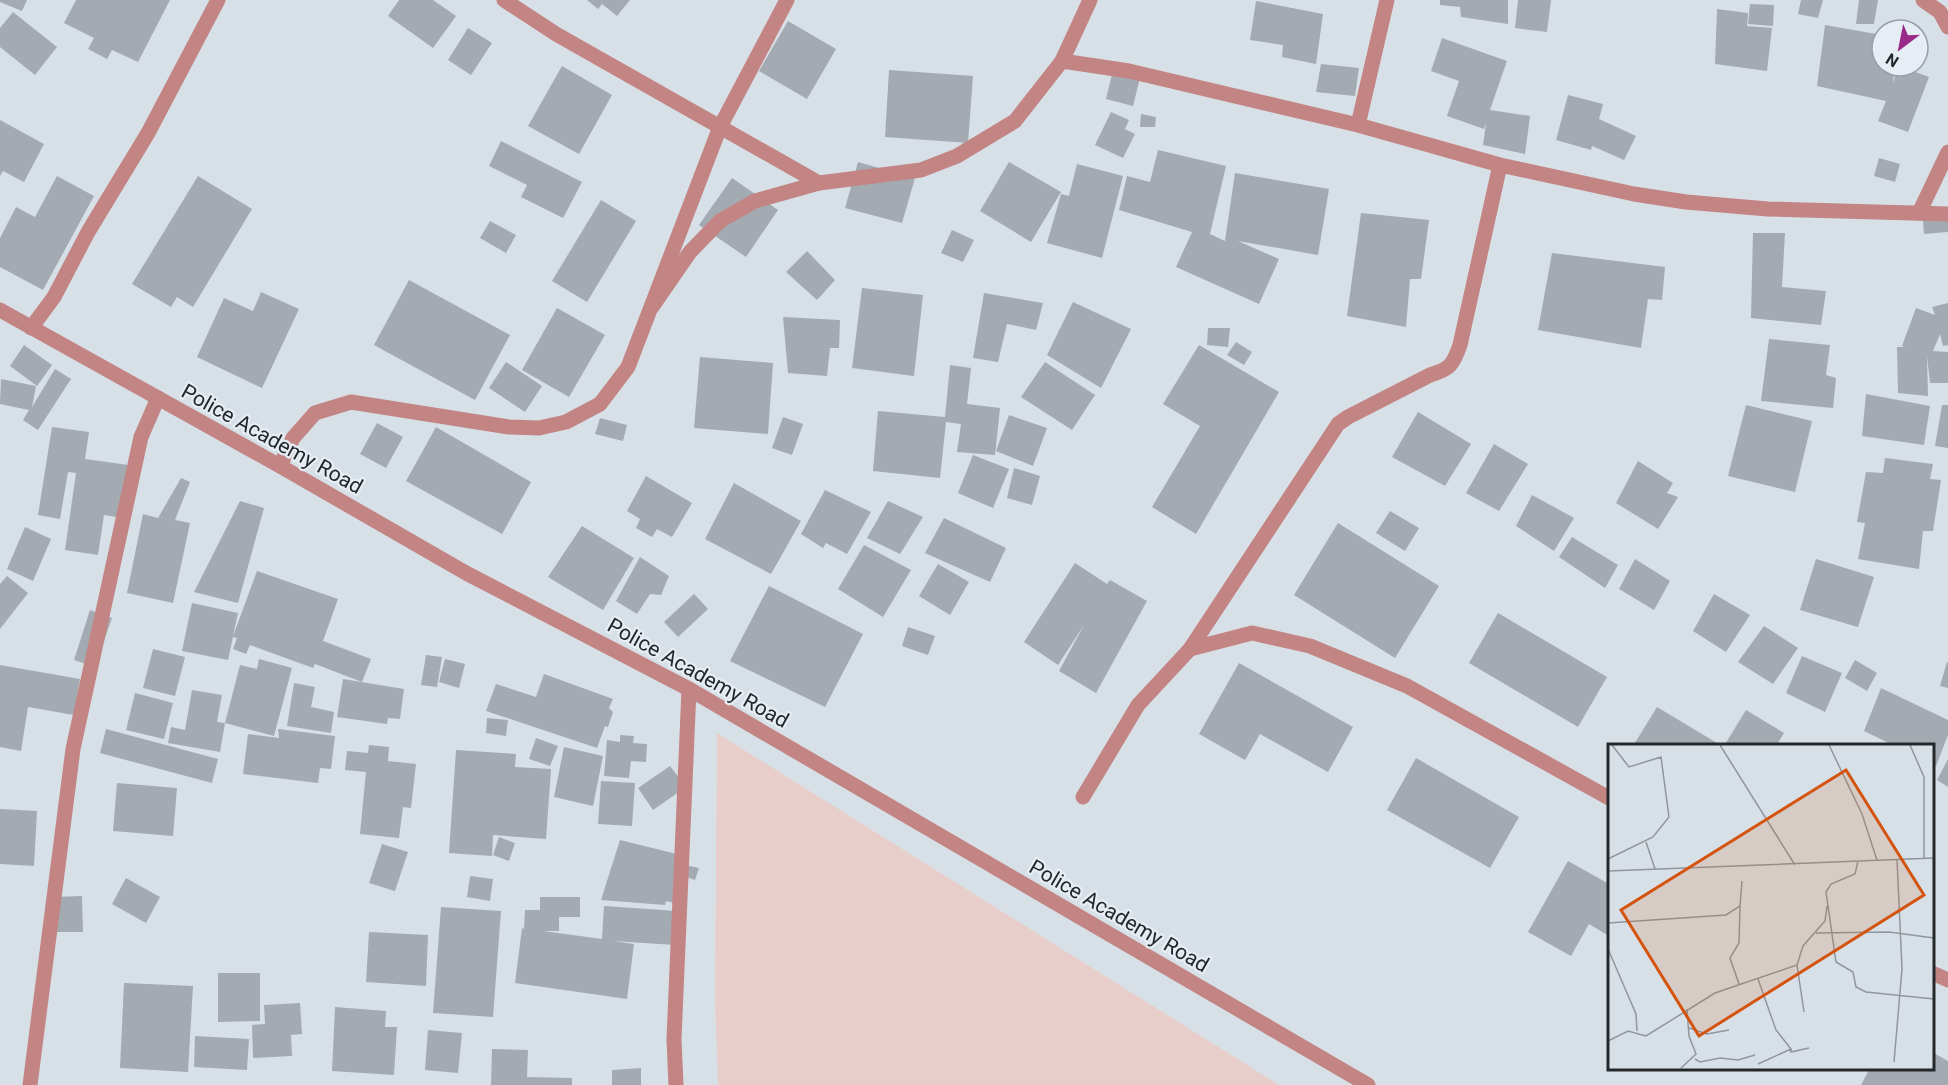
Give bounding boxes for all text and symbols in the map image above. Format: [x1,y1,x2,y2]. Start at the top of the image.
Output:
north arrow [1870,18,1930,78]
text: N [1882,49,1902,71]
street label: Police Academy Road [177,379,367,499]
street label: Police Academy Road [603,613,793,733]
inset map [1608,744,1933,1070]
street label: Police Academy Road [1025,855,1213,977]

